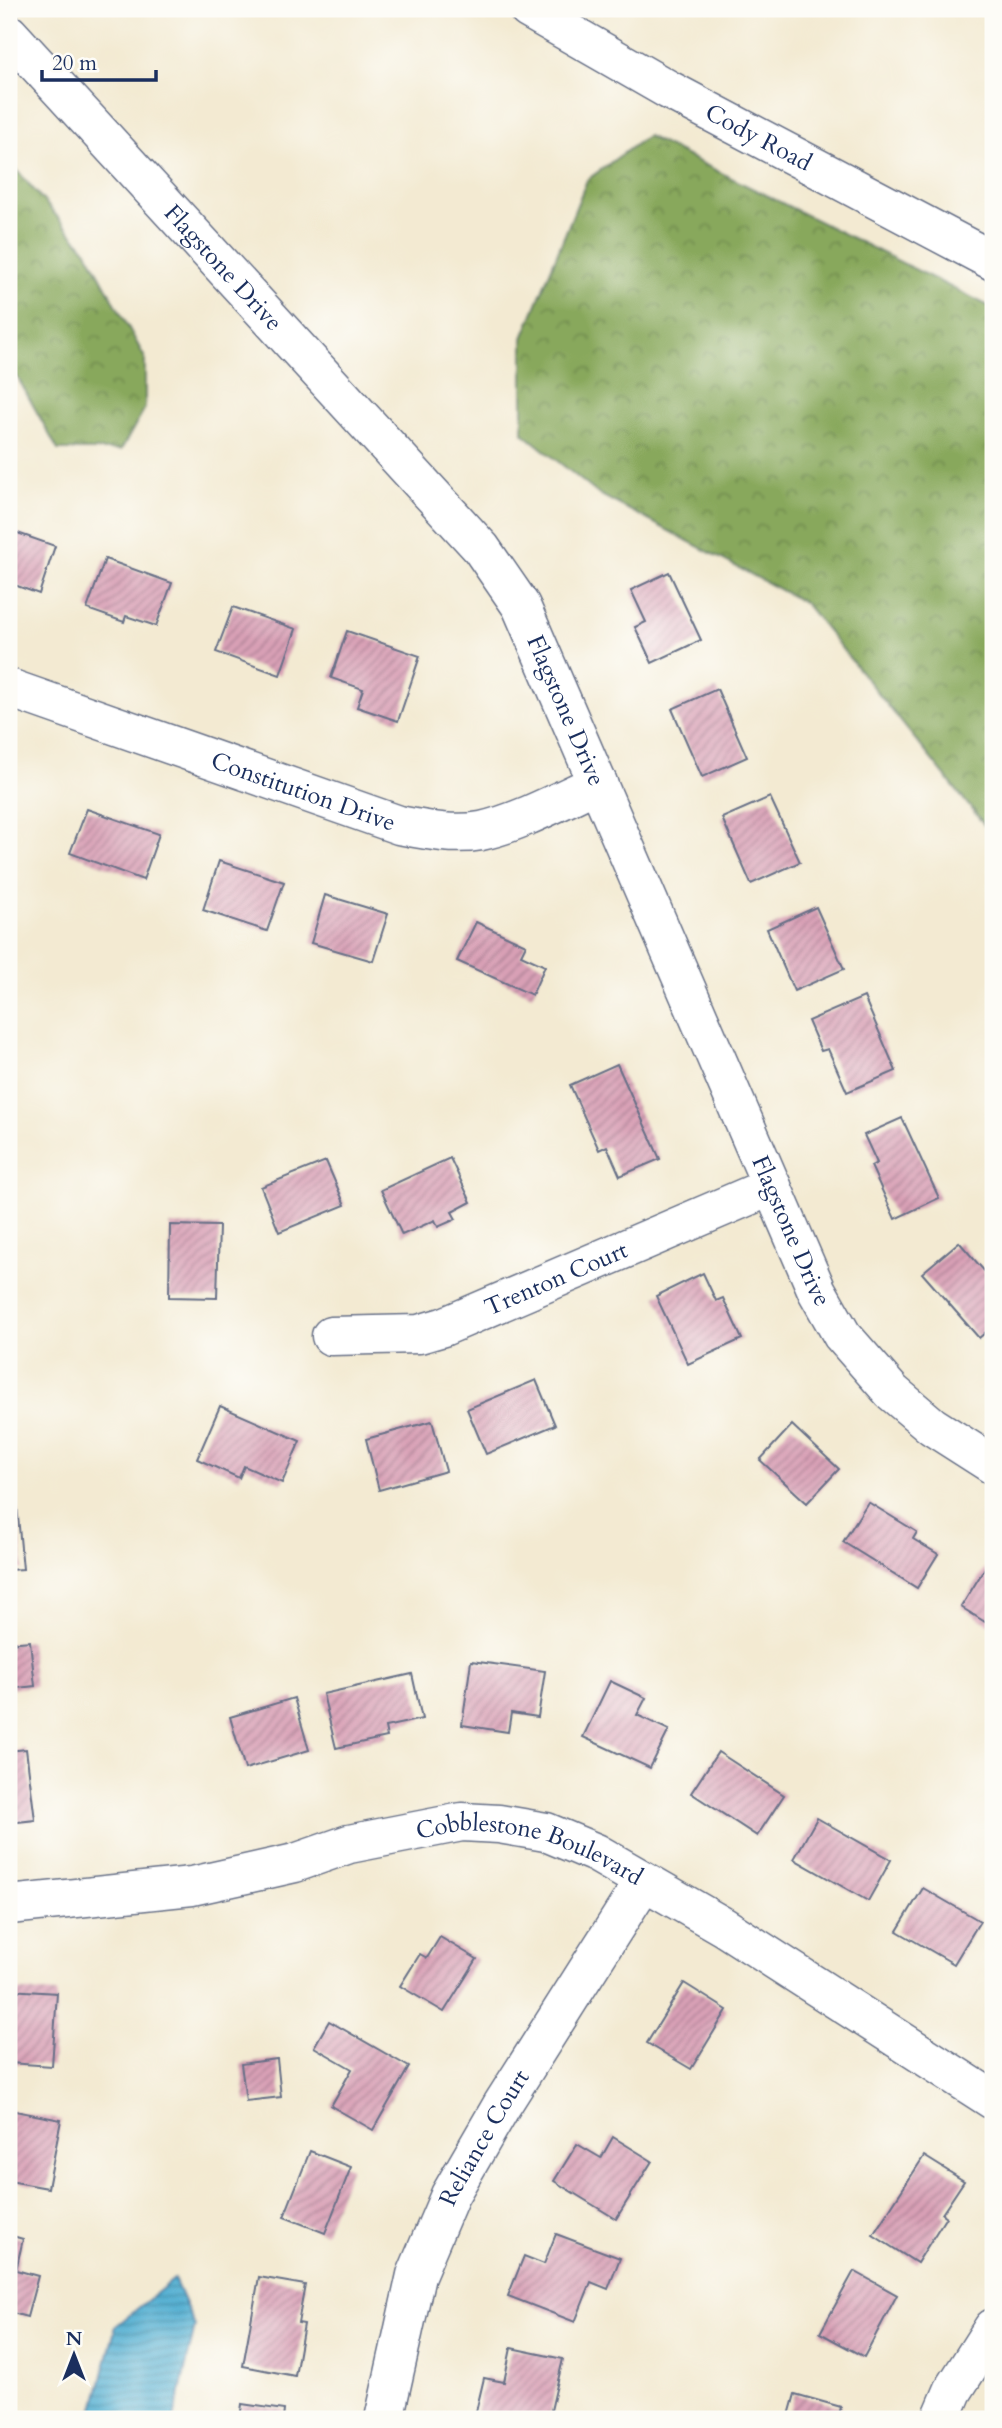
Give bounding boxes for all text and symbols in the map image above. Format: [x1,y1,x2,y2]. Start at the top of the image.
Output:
scale bar [42,38,156,82]
text: 20 m [52,49,97,78]
street label: Cody Road [700,96,818,179]
street label: Flagstone Drive [157,197,290,338]
street label: Flagstone Drive [519,630,613,791]
street label: Constitution Drive [207,744,400,839]
street label: Flagstone Drive [744,1150,839,1312]
street label: Trenton Court [479,1233,633,1324]
street label: Cobblestone Boulevard [413,1805,649,1893]
street label: Reliance Court [431,2063,537,2211]
north arrow [38,2320,108,2390]
text: N [66,2326,83,2352]

